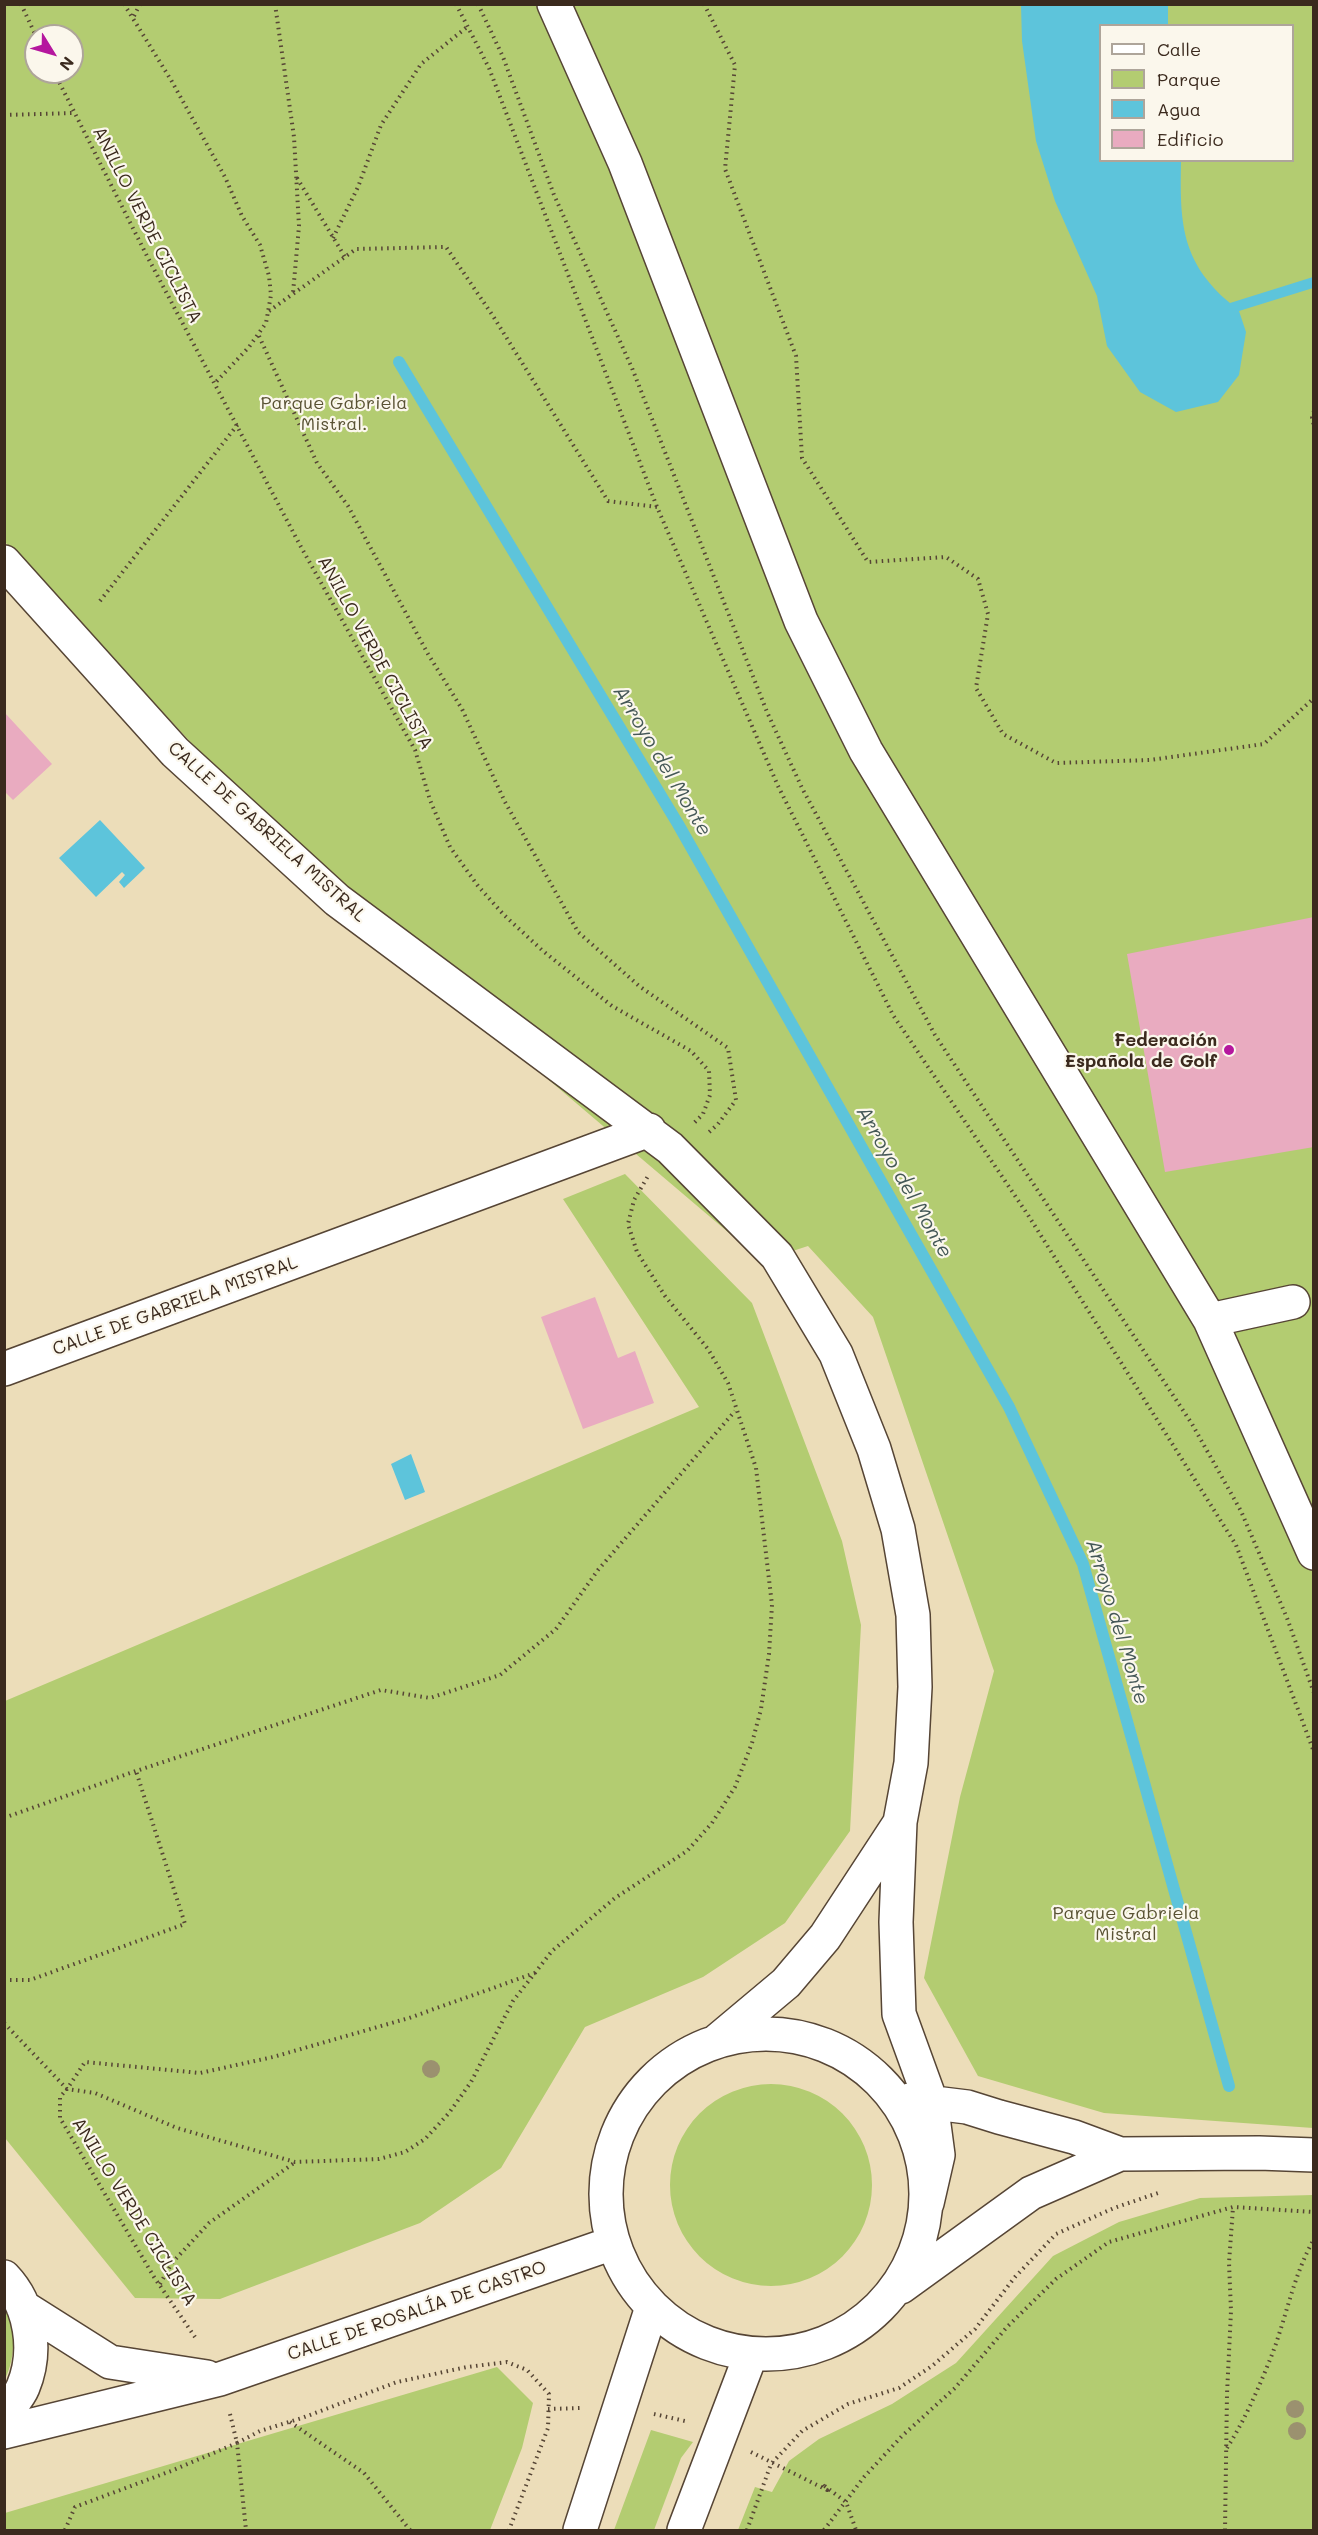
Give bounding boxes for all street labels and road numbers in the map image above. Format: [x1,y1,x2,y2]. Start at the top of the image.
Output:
street label: ANILLO VERDE CICLISTA [88,123,206,327]
street label: ANILLO VERDE CICLISTA [313,552,437,754]
street label: CALLE DE GABRIELA MISTRAL [164,737,370,927]
street label: CALLE DE GABRIELA MISTRAL [50,1252,300,1360]
street label: ANILLO VERDE CICLISTA [67,2114,201,2310]
street label: CALLE DE ROSALÍA DE CASTRO [285,2256,549,2366]

